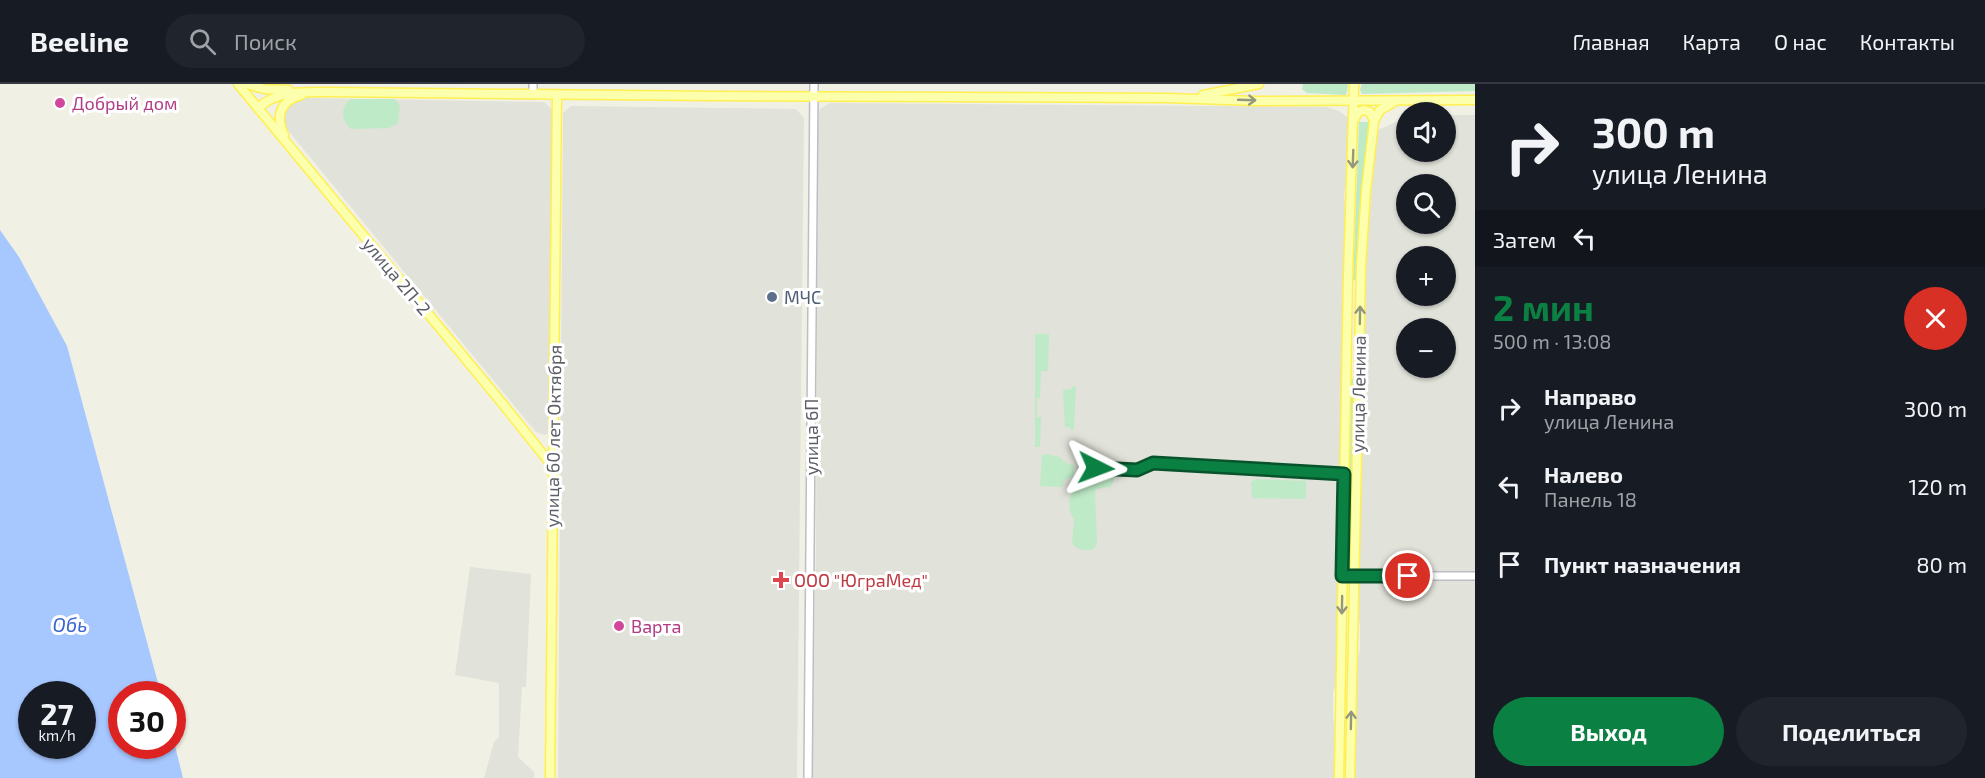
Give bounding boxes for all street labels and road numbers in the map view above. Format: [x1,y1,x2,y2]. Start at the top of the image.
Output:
street label: улица 2П-2 [358,233,436,319]
street label: улица Ленина [1346,335,1370,453]
street label: улица 60 лет Октября [540,345,566,527]
street label: улица 6П [800,399,822,475]

